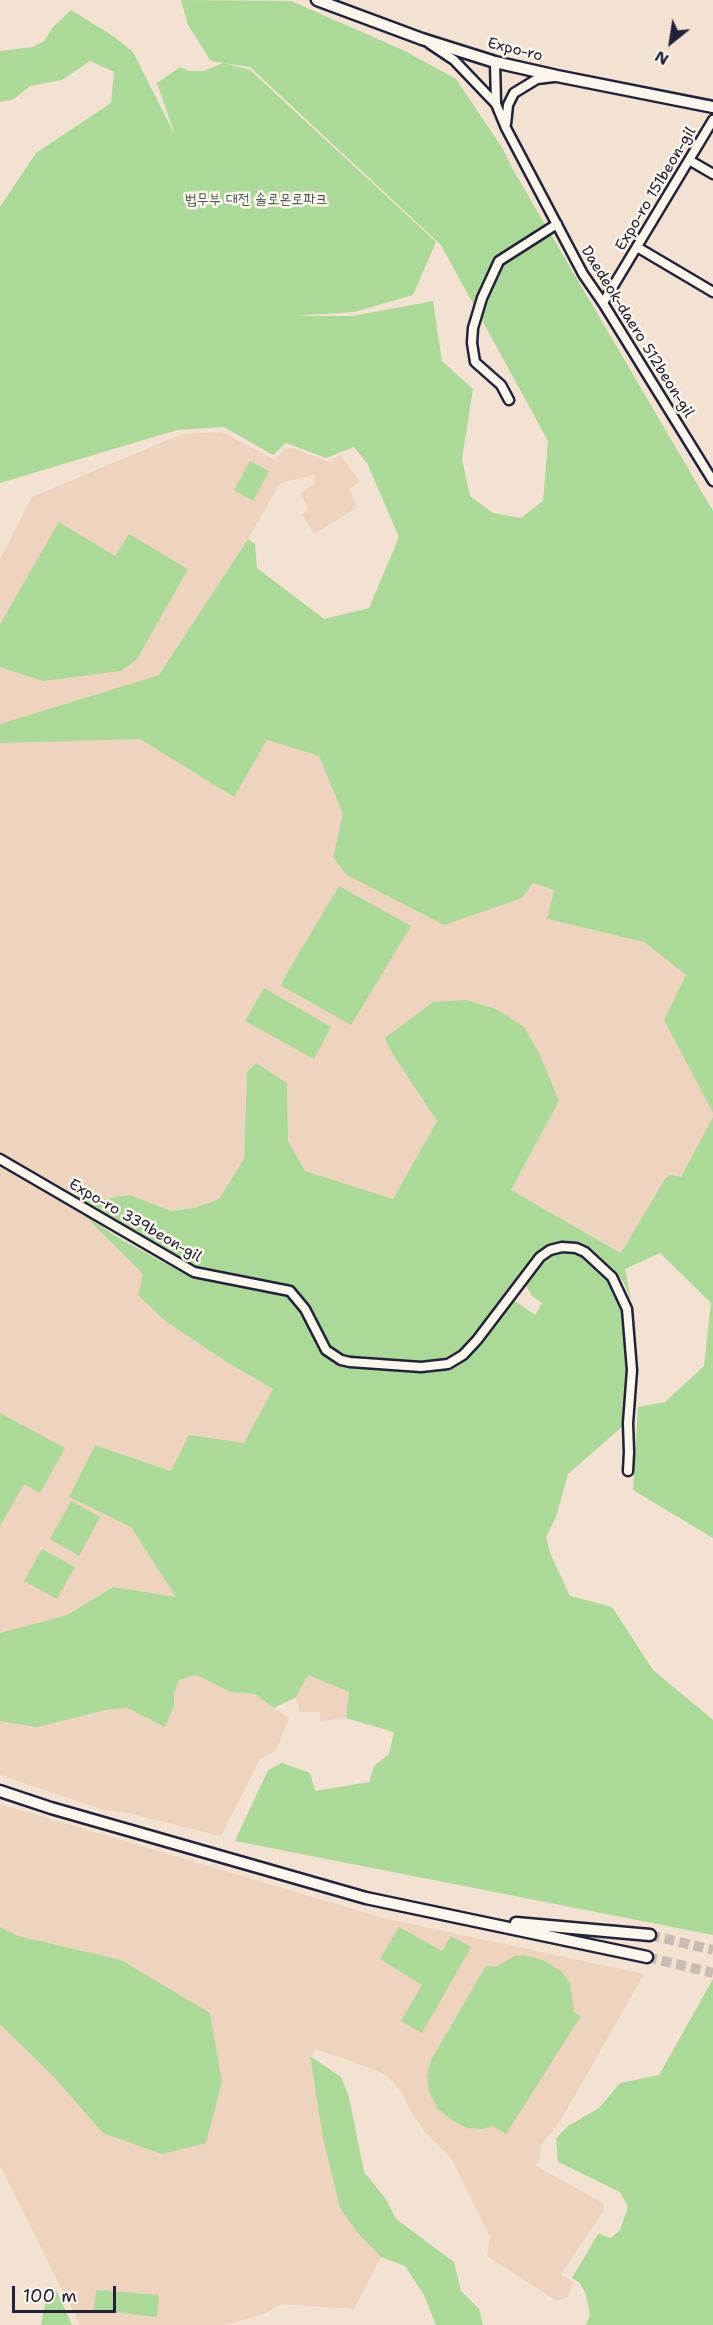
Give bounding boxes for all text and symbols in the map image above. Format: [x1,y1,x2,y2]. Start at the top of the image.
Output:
north arrow [641,12,701,72]
street label: Expo-ro [486,34,544,66]
text: N [651,46,672,70]
street label: Expo-ro 151beon-gil [612,124,700,254]
park label: 법무부 대전 솔로몬로파크 [184,191,328,209]
street label: Daedeok-daero 512beon-gil [577,243,697,421]
street label: Expo-ro 339beon-gil [65,1176,205,1266]
scale bar [15,2274,118,2312]
text: 100 m [23,2284,77,2308]

